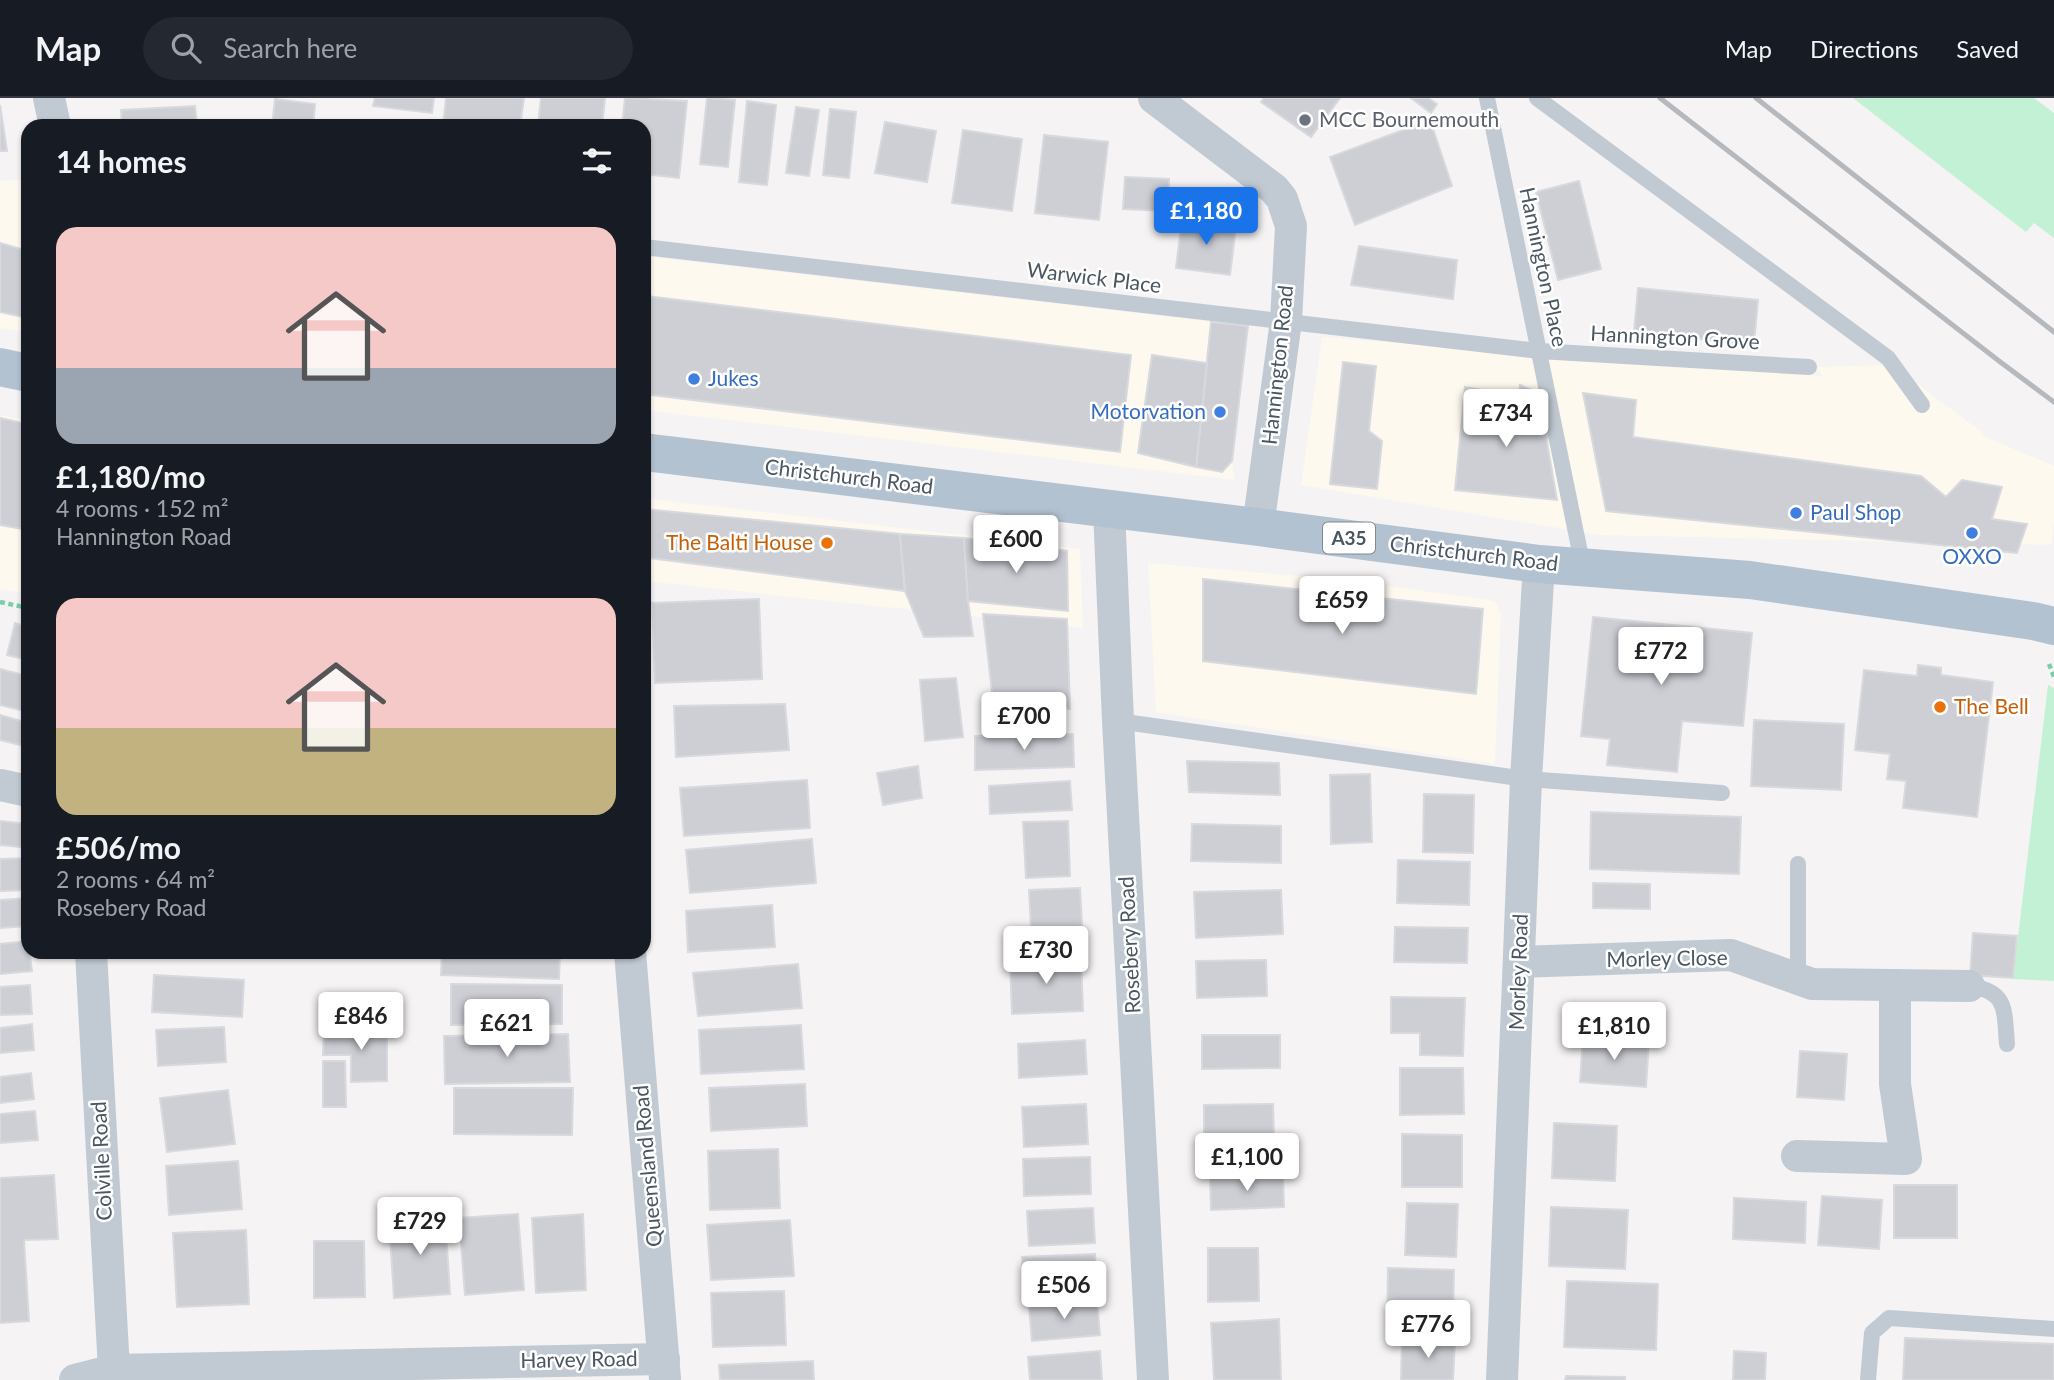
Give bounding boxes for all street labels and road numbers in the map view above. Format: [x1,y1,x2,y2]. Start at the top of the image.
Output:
street label: Hannington Place [1515,185,1574,349]
street label: Warwick Place [1026,256,1163,297]
street label: Hannington Road [1256,284,1297,446]
street label: Hannington Grove [1590,320,1760,353]
street label: Christchurch Road [764,453,935,498]
road number: A35 [1323,522,1375,554]
street label: Christchurch Road [1389,530,1560,575]
street label: Rosebery Road [1112,876,1145,1014]
street label: Morley Road [1503,913,1532,1031]
street label: Morley Close [1606,944,1728,971]
street label: Queensland Road [627,1084,666,1248]
street label: Colville Road [85,1101,116,1221]
street label: Harvey Road [520,1345,638,1372]

